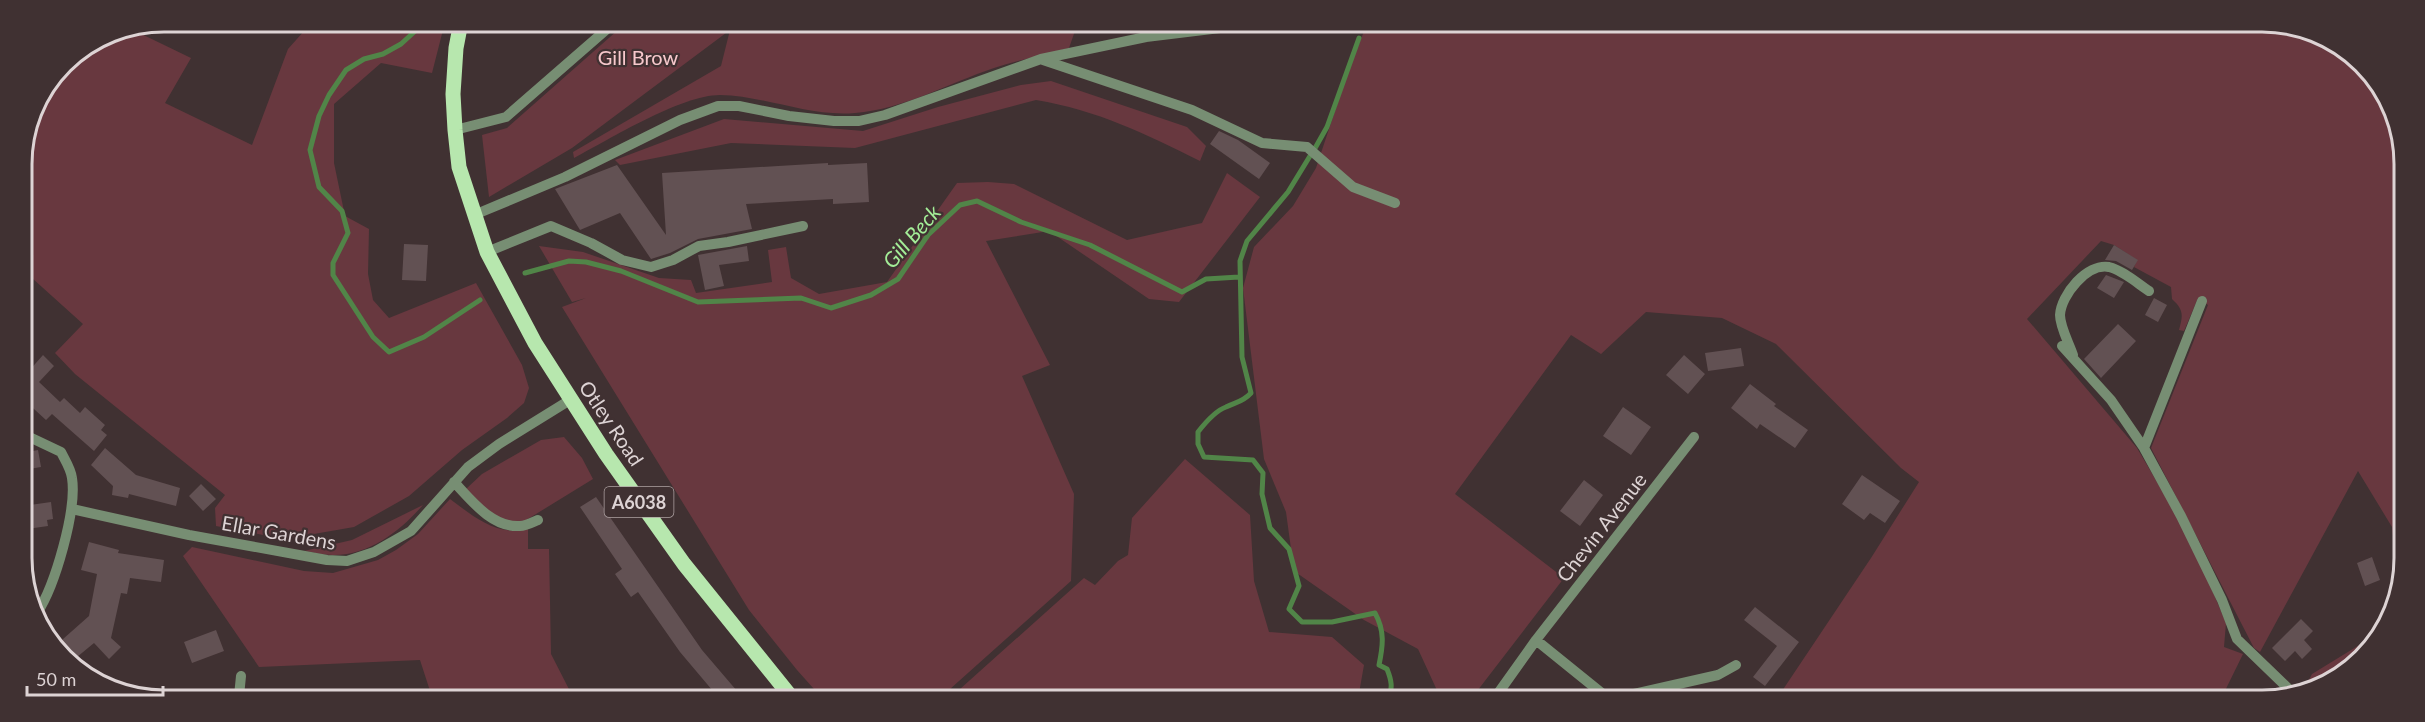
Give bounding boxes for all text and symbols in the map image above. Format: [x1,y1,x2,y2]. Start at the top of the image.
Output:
park label: Gill Brow [598,45,678,69]
water label: Gill Beck [877,199,946,273]
street label: Otley Road [575,376,649,470]
street label: Chevin Avenue [1551,468,1651,586]
road number: A6038 [604,487,674,517]
street label: Ellar Gardens [220,510,338,554]
scale bar [27,659,164,697]
text: 50 m [36,668,76,690]

